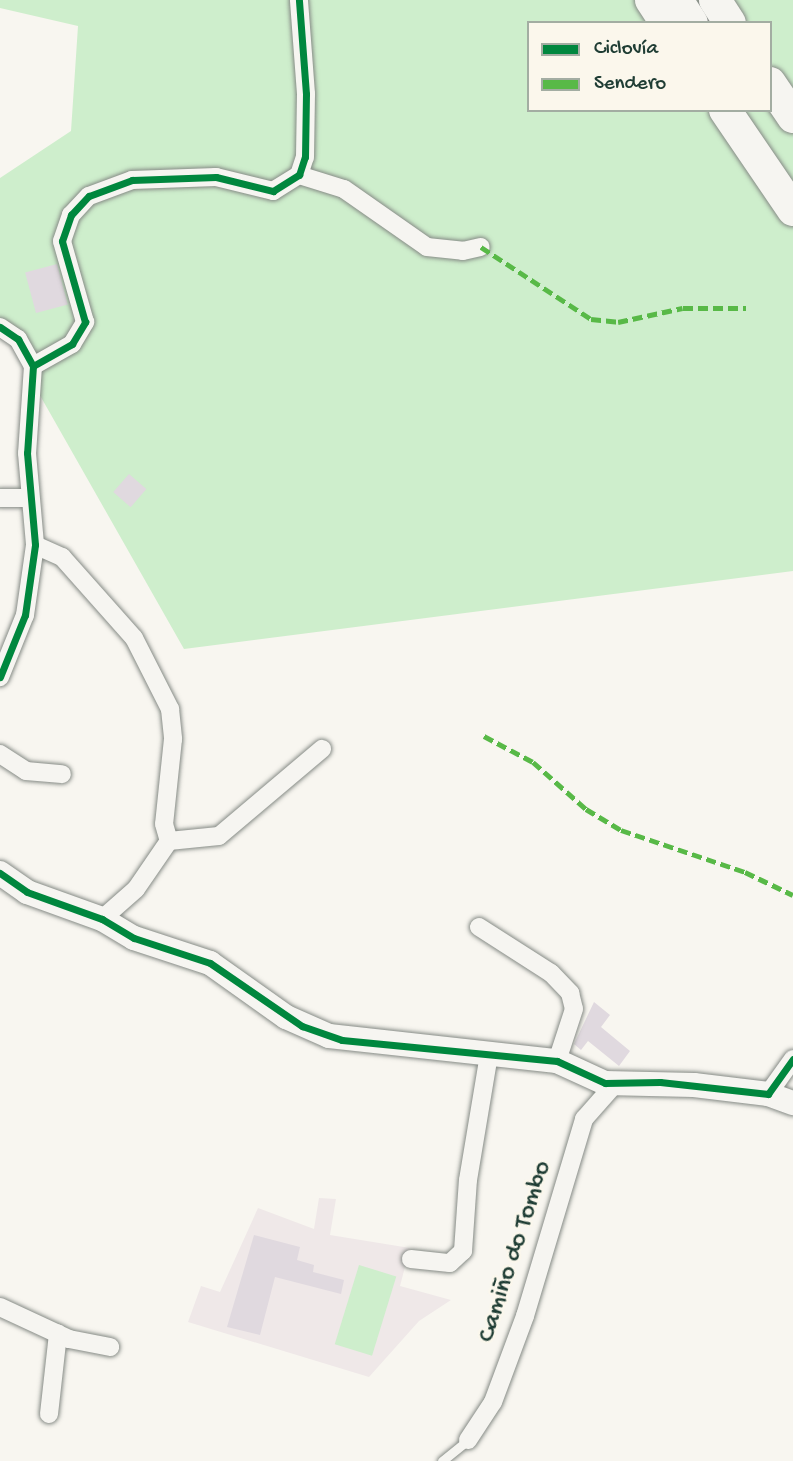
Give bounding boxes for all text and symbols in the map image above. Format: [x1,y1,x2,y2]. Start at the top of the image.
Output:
legend [527,21,772,112]
text: Ciclovía [594,37,658,62]
text: Sendero [594,72,666,97]
street label: Camiño do Tombo [472,1157,560,1347]

